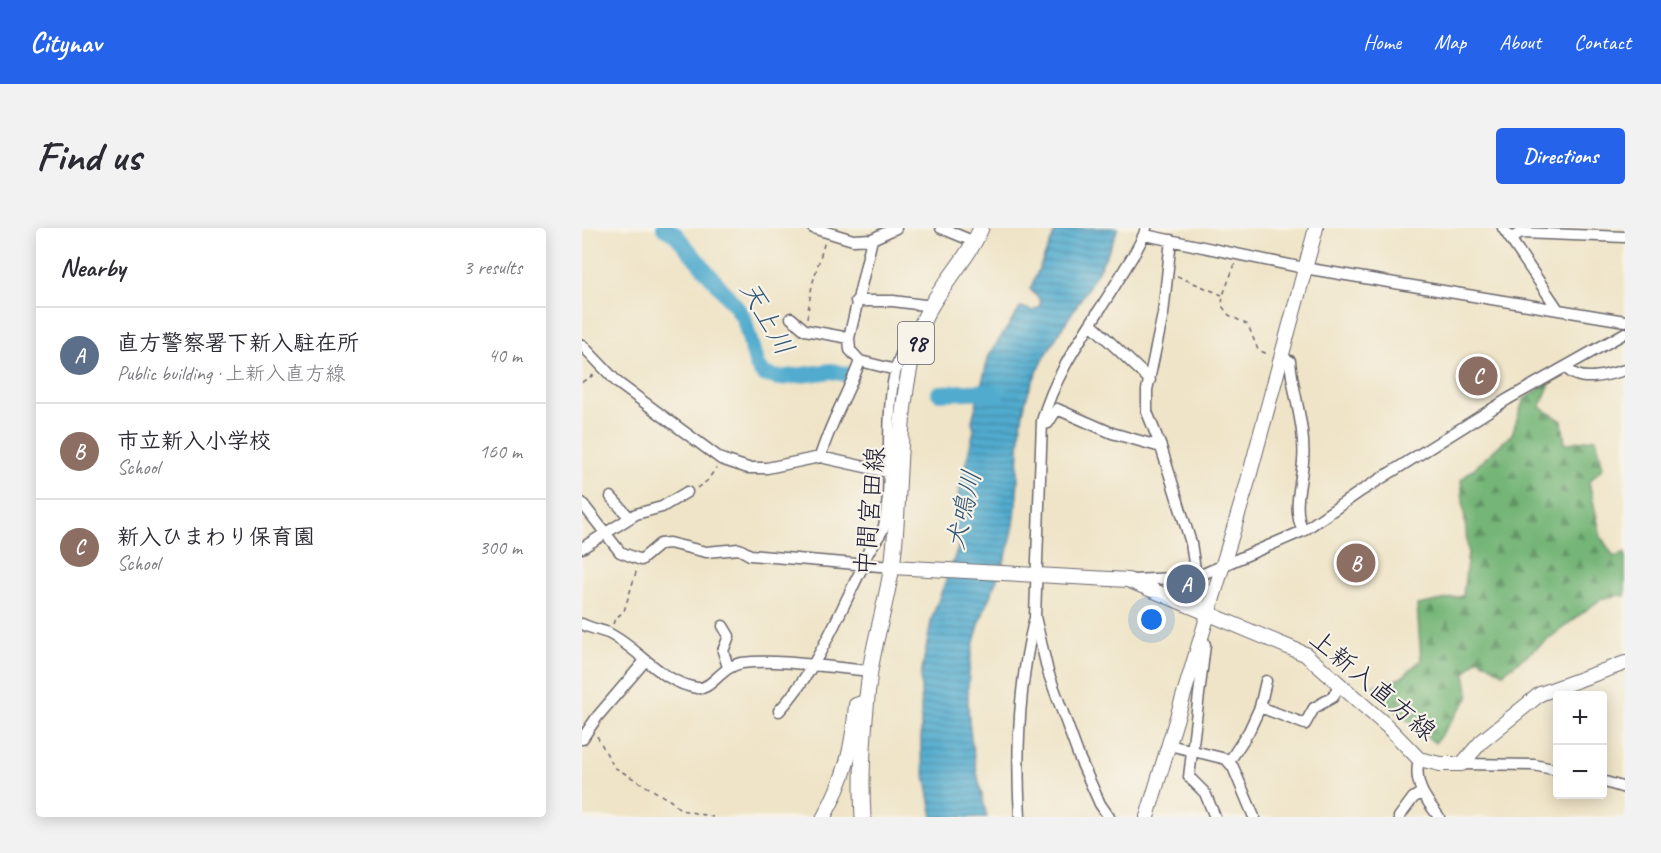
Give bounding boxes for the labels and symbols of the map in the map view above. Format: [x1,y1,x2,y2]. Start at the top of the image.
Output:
water label: 天上川 [732,274,802,362]
road number: 98 [898,322,934,364]
pin: C [1458,354,1498,398]
street label: 中間宮田線 [848,445,892,577]
water label: 犬鳴川 [937,467,989,553]
pin: B [1336,540,1376,586]
pin: A [1166,562,1206,606]
your location [1137,605,1166,634]
street label: 上新入直方線 [1303,622,1443,748]

